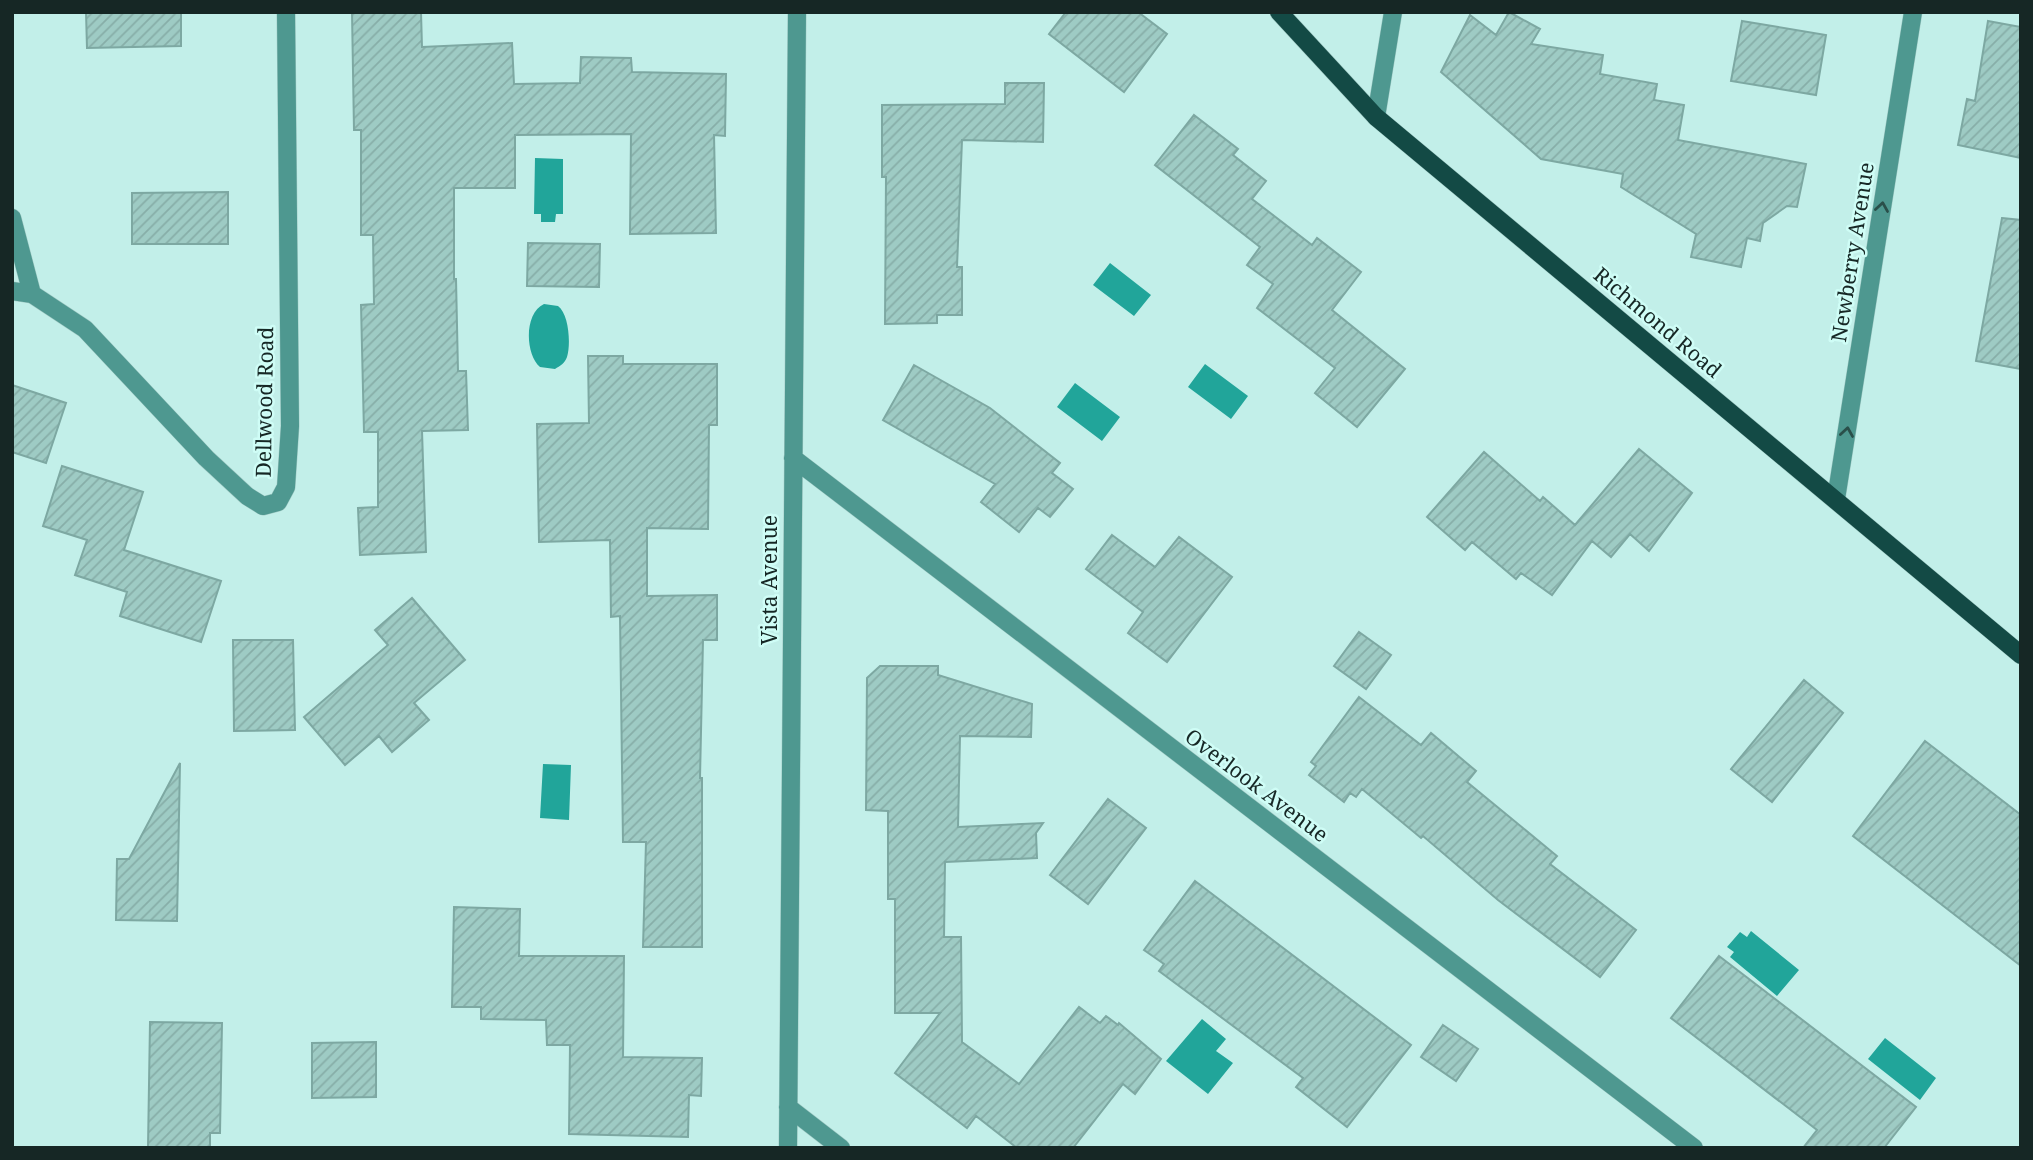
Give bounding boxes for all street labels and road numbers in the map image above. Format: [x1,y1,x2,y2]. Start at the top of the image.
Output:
street label: Newberry Avenue [1824,160,1880,344]
street label: Richmond Road [1588,260,1728,384]
street label: Dellwood Road [249,326,279,478]
street label: Vista Avenue [755,515,783,645]
street label: Overlook Avenue [1180,722,1334,848]

